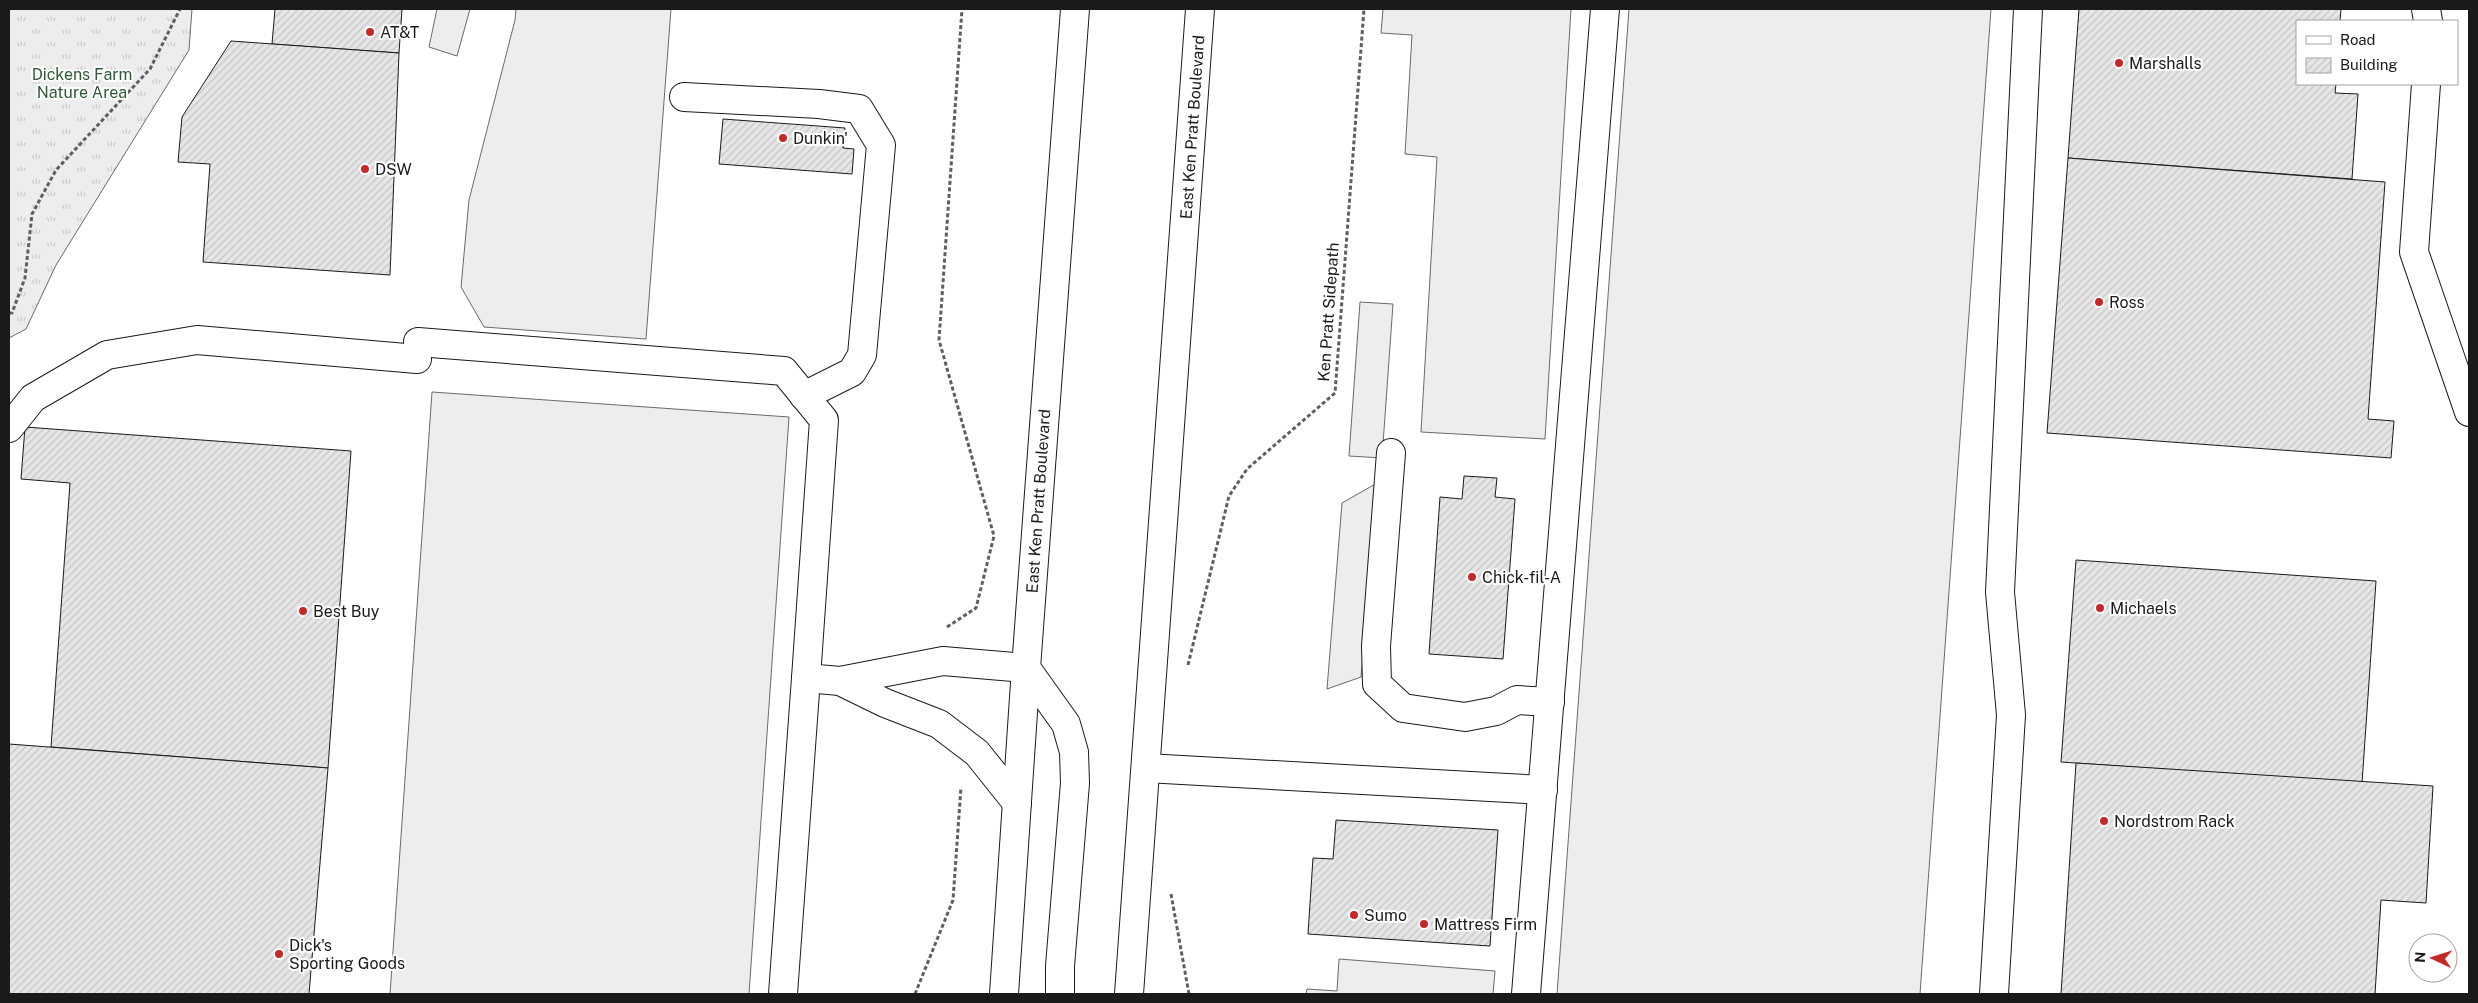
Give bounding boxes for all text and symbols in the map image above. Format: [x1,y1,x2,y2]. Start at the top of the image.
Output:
legend [2296,20,2458,85]
place label: AT&T [380,23,420,42]
marker: AT&T [364,26,376,38]
text: Road [2340,31,2376,48]
street label: East Ken Pratt Boulevard [1177,34,1208,220]
place label: Marshalls [2129,54,2202,73]
text: Building [2340,56,2398,73]
marker: Marshalls [2113,57,2125,69]
park label: Dickens Farm Nature Area [32,65,132,102]
place label: Dunkin' [793,129,848,148]
marker: Dunkin' [777,132,789,144]
place label: DSW [375,160,412,179]
marker: DSW [359,163,371,175]
street label: Ken Pratt Sidepath [1314,242,1343,382]
place label: Ross [2109,293,2145,312]
marker: Ross [2093,296,2105,308]
street label: East Ken Pratt Boulevard [1023,408,1054,594]
place label: Chick-fil-A [1482,568,1561,587]
marker: Chick-fil-A [1466,571,1478,583]
place label: Michaels [2110,599,2177,618]
place label: Best Buy [313,602,380,621]
marker: Michaels [2094,602,2106,614]
marker: Best Buy [297,605,309,617]
place label: Nordstrom Rack [2114,812,2235,831]
marker: Nordstrom Rack [2098,815,2110,827]
place label: Sumo [1364,906,1407,925]
marker: Sumo [1348,909,1360,921]
place label: Mattress Firm [1434,915,1537,934]
marker: Mattress Firm [1418,918,1430,930]
north arrow [2408,933,2458,983]
place label: Dick's Sporting Goods [289,936,405,973]
marker: Dick's Sporting Goods [273,948,285,960]
text: N [2412,951,2428,963]

